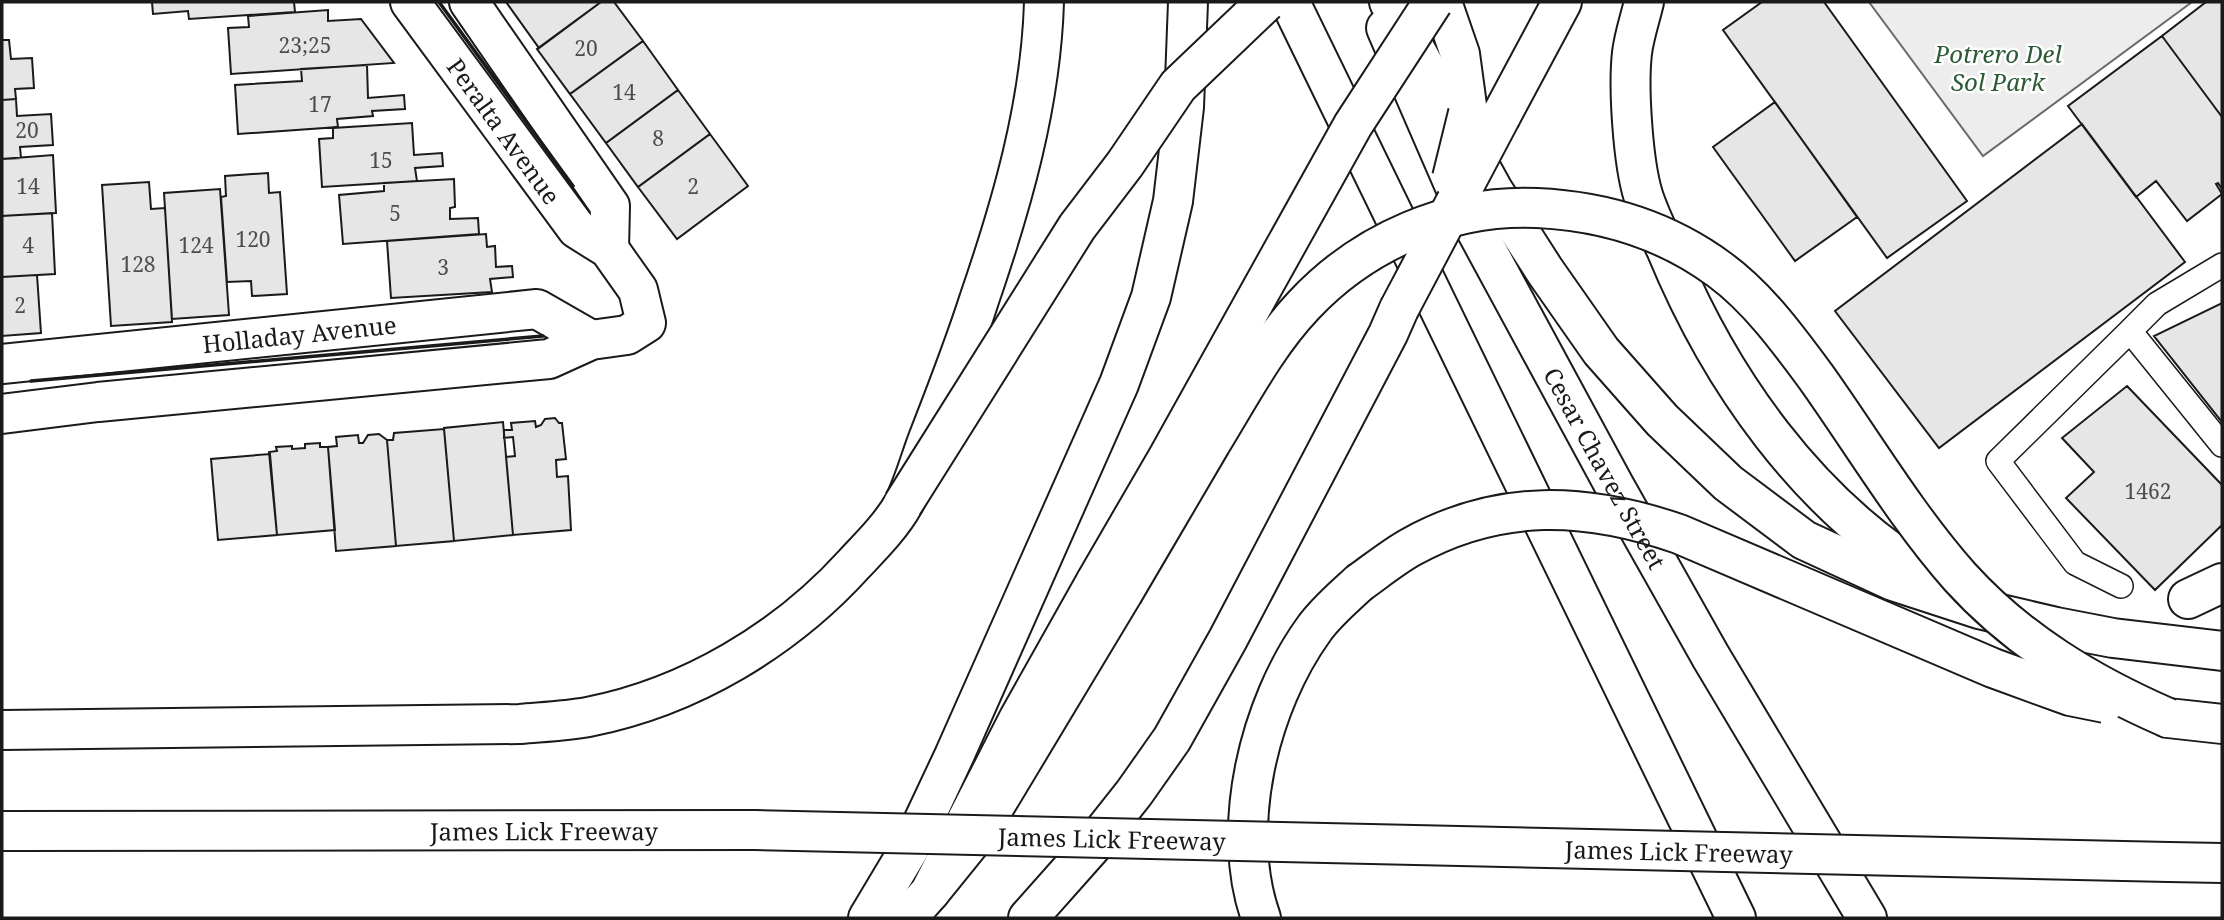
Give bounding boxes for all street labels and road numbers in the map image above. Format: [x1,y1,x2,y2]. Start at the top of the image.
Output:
street label: Peralta Avenue [440,51,568,211]
street label: Holladay Avenue [201,307,398,360]
street label: Cesar Chavez Street [1537,361,1674,575]
street label: James Lick Freeway [429,814,658,847]
street label: James Lick Freeway [997,819,1227,857]
street label: James Lick Freeway [1563,832,1794,870]

